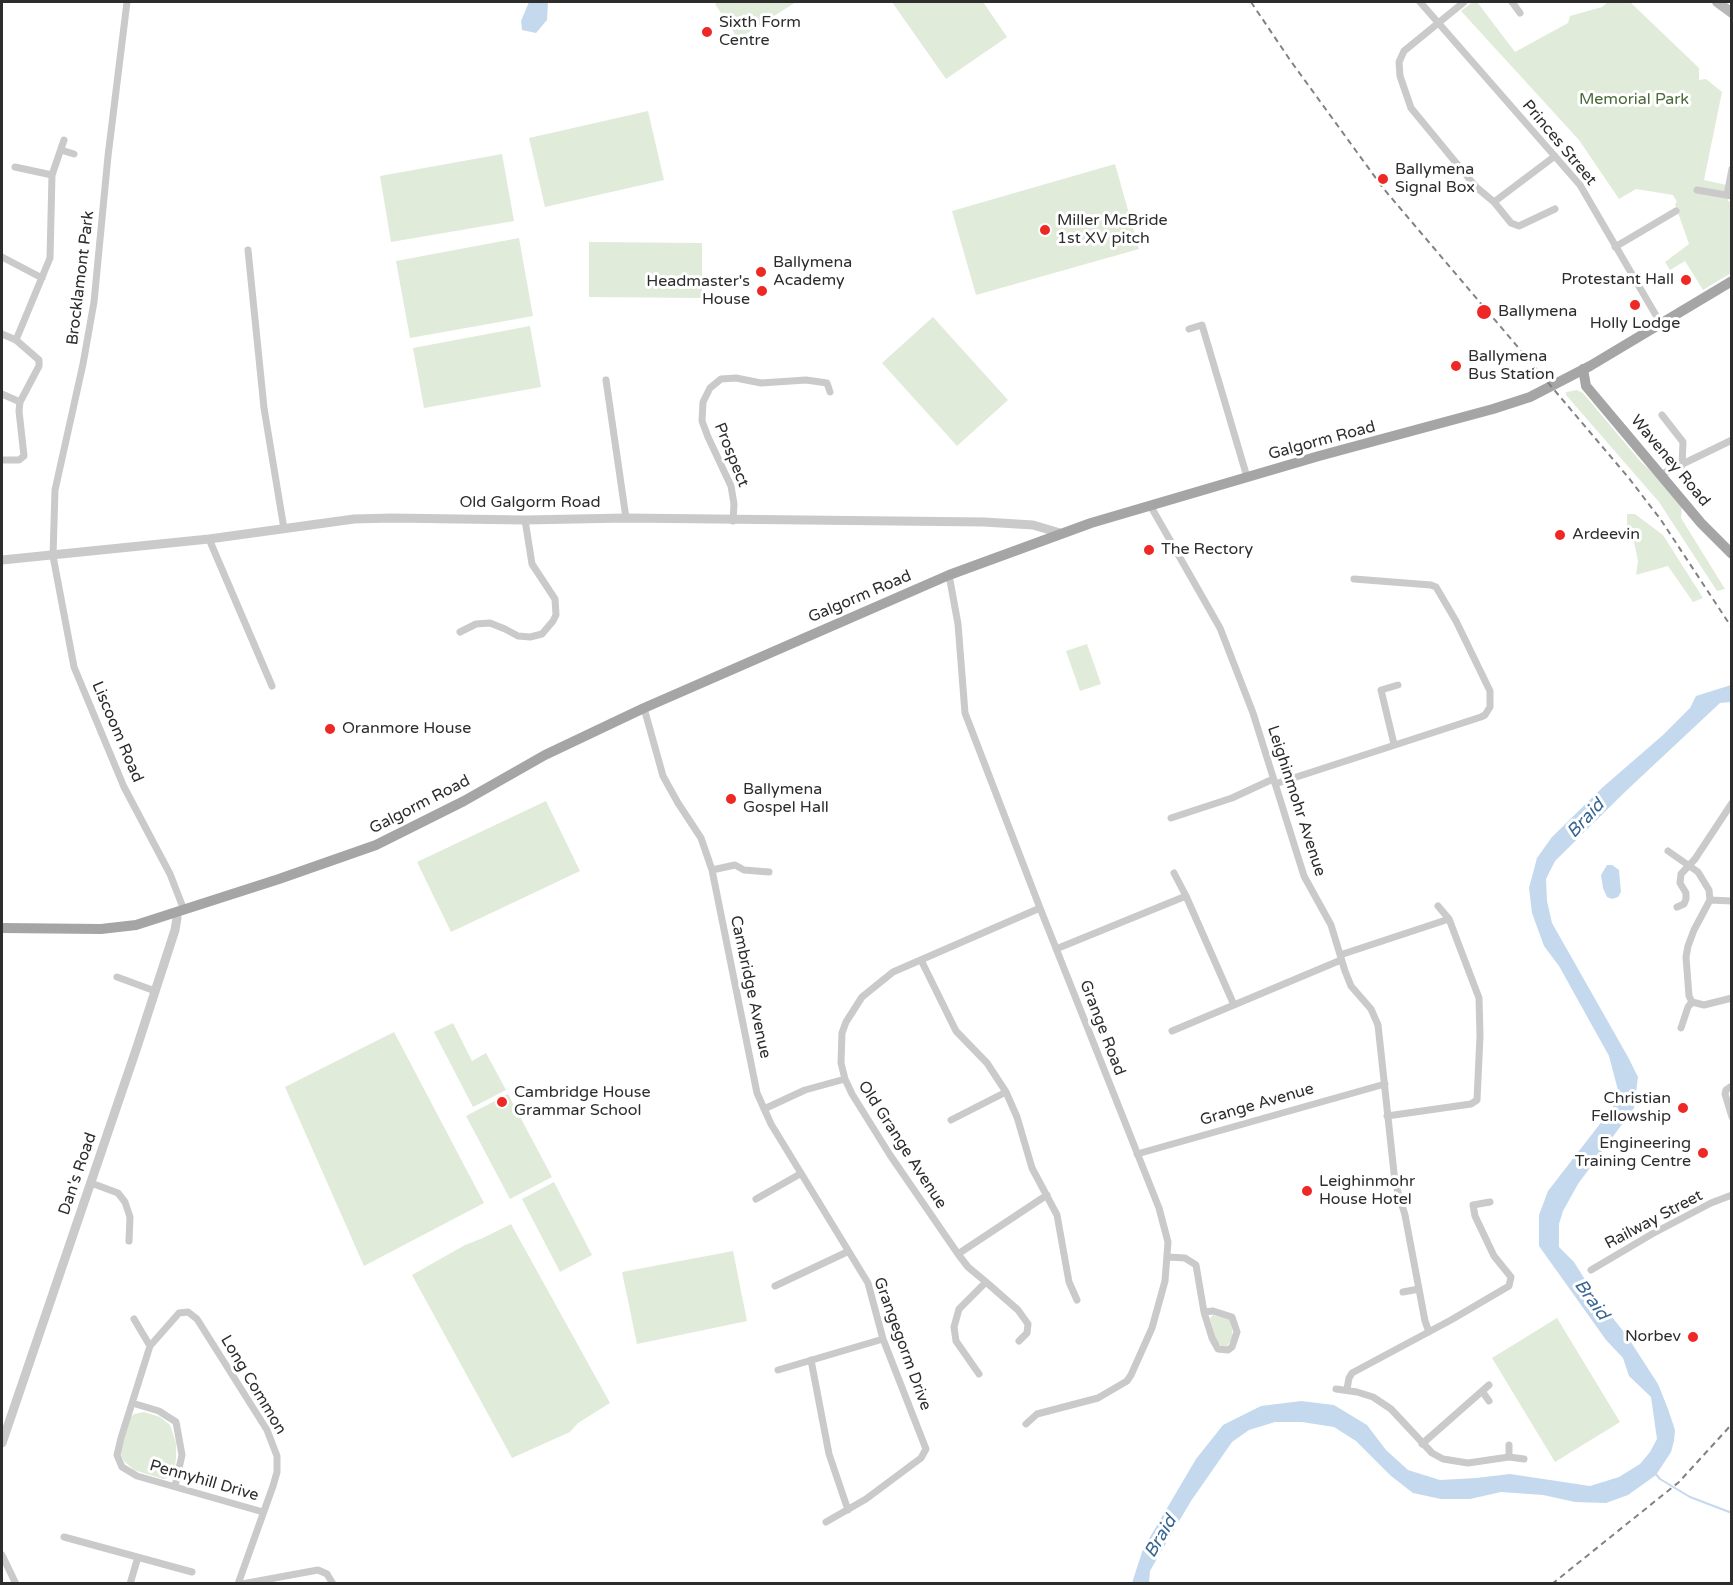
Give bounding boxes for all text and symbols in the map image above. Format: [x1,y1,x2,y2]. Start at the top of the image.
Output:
place label: Sixth Form Centre [719,13,801,51]
marker: Sixth Form Centre [700,25,714,39]
park label: Memorial Park [1579,90,1689,110]
street label: Princes Street [1518,96,1600,190]
place label: Ballymena Signal Box [1395,160,1475,198]
marker: Ballymena Signal Box [1376,172,1390,186]
street label: Brocklamont Park [63,210,99,346]
place label: Miller McBride 1st XV pitch [1057,211,1168,249]
marker: Miller McBride 1st XV pitch [1038,223,1052,237]
place label: Ballymena Academy [773,253,852,291]
marker: Ballymena Academy [754,265,768,279]
place label: Protestant Hall [1561,270,1674,290]
place label: Headmaster's House [646,272,750,310]
marker: Protestant Hall [1679,273,1693,287]
marker: Headmaster's House [755,284,769,298]
marker: Holly Lodge [1628,298,1642,312]
place label: Ballymena [1498,302,1577,322]
marker: Ballymena [1475,303,1493,321]
place label: Holly Lodge [1590,314,1680,334]
place label: Ballymena Bus Station [1468,347,1555,385]
marker: Ballymena Bus Station [1449,359,1463,373]
street label: Waveney Road [1626,411,1714,511]
street label: Galgorm Road [1266,417,1378,465]
street label: Prospect [709,420,753,490]
street label: Old Galgorm Road [459,493,601,513]
place label: Ardeevin [1572,525,1640,545]
marker: Ardeevin [1553,528,1567,542]
place label: The Rectory [1161,540,1253,560]
marker: The Rectory [1142,543,1156,557]
street label: Galgorm Road [806,567,914,627]
street label: Liscoom Road [87,679,147,785]
place label: Oranmore House [342,719,471,739]
marker: Oranmore House [323,722,337,736]
street label: Leighinmohr Avenue [1263,723,1329,879]
street label: Galgorm Road [367,771,473,839]
place label: Ballymena Gospel Hall [743,780,829,818]
marker: Ballymena Gospel Hall [724,792,738,806]
water label: Braid [1563,795,1609,843]
street label: Cambridge Avenue [725,914,775,1060]
street label: Grange Road [1075,978,1129,1078]
street label: Old Grange Avenue [853,1077,951,1213]
street label: Grange Avenue [1198,1080,1316,1130]
place label: Cambridge House Grammar School [514,1083,650,1121]
place label: Christian Fellowship [1591,1089,1671,1127]
marker: Cambridge House Grammar School [495,1095,509,1109]
marker: Christian Fellowship [1676,1101,1690,1115]
street label: Dan's Road [55,1130,101,1218]
place label: Engineering Training Centre [1575,1134,1691,1172]
marker: Engineering Training Centre [1696,1146,1710,1160]
place label: Leighinmohr House Hotel [1319,1172,1415,1210]
marker: Leighinmohr House Hotel [1300,1184,1314,1198]
street label: Railway Street [1602,1186,1706,1254]
street label: Grangegorm Drive [869,1275,935,1413]
water label: Braid [1569,1275,1613,1325]
place label: Norbev [1625,1327,1681,1347]
marker: Norbev [1686,1330,1700,1344]
street label: Long Common [216,1332,290,1438]
street label: Pennyhill Drive [147,1456,261,1506]
water label: Braid [1140,1512,1182,1562]

